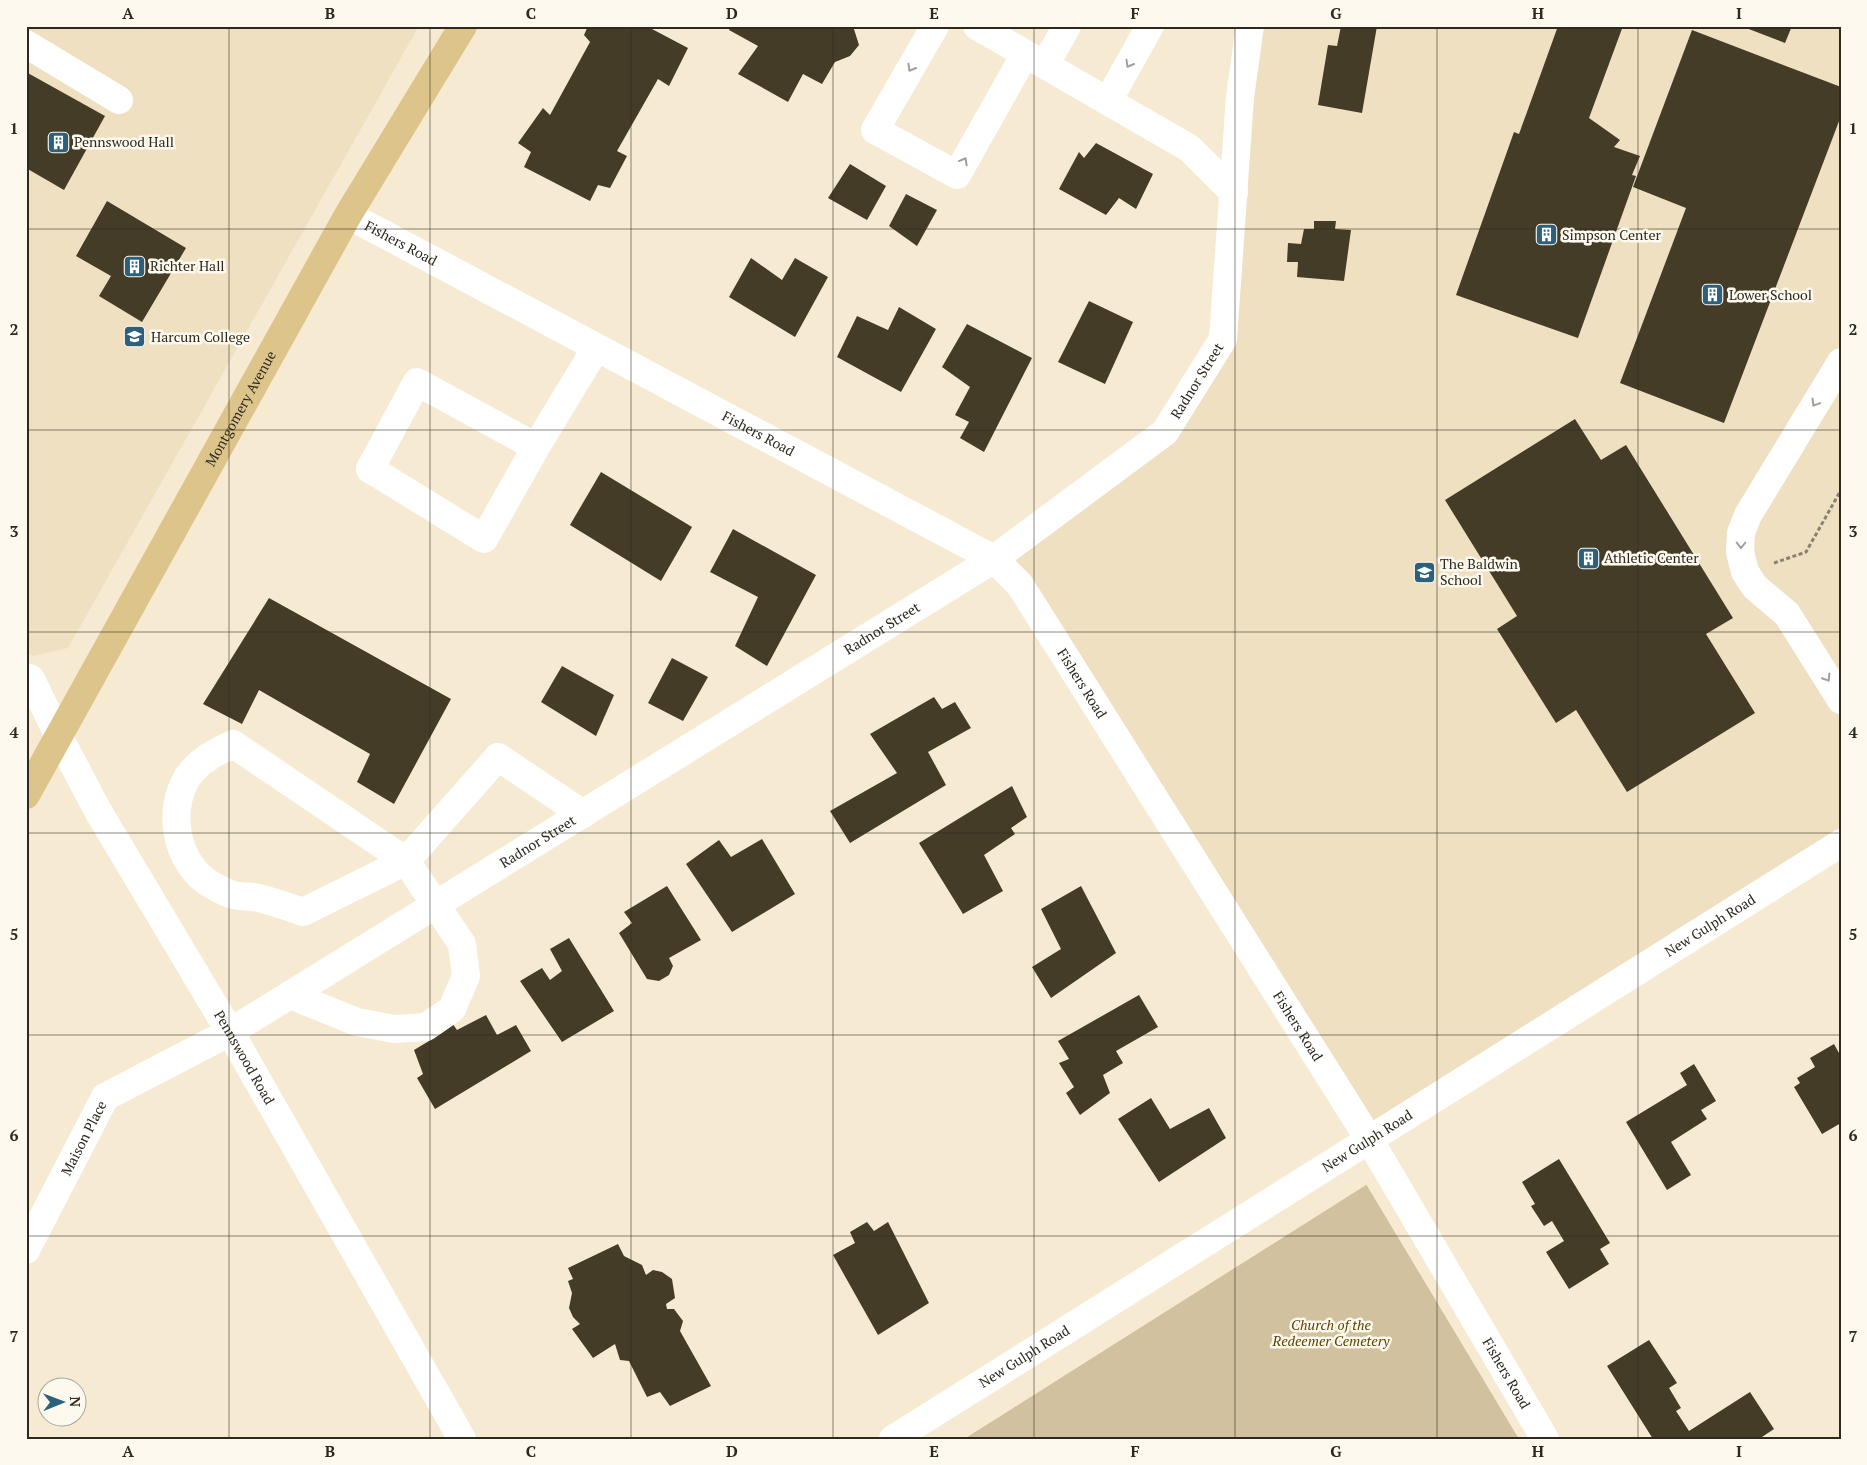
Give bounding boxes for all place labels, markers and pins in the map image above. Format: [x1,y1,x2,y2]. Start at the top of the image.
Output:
building icon: Pennswood Hall [46,130,70,154]
place label: Pennswood Hall [74,132,174,151]
building icon: Simpson Center [1534,223,1558,247]
place label: Simpson Center [1562,225,1662,244]
building icon: Richter Hall [122,254,146,278]
place label: Richter Hall [150,256,225,275]
building icon: Lower School [1701,283,1725,307]
place label: Lower School [1729,285,1812,304]
school or university icon: Harcum College [123,325,147,349]
place label: Harcum College [151,327,250,346]
building icon: Athletic Center [1576,546,1600,570]
place label: Athletic Center [1604,548,1699,567]
place label: The Baldwin School [1440,554,1518,589]
school or university icon: The Baldwin School [1412,560,1436,584]

